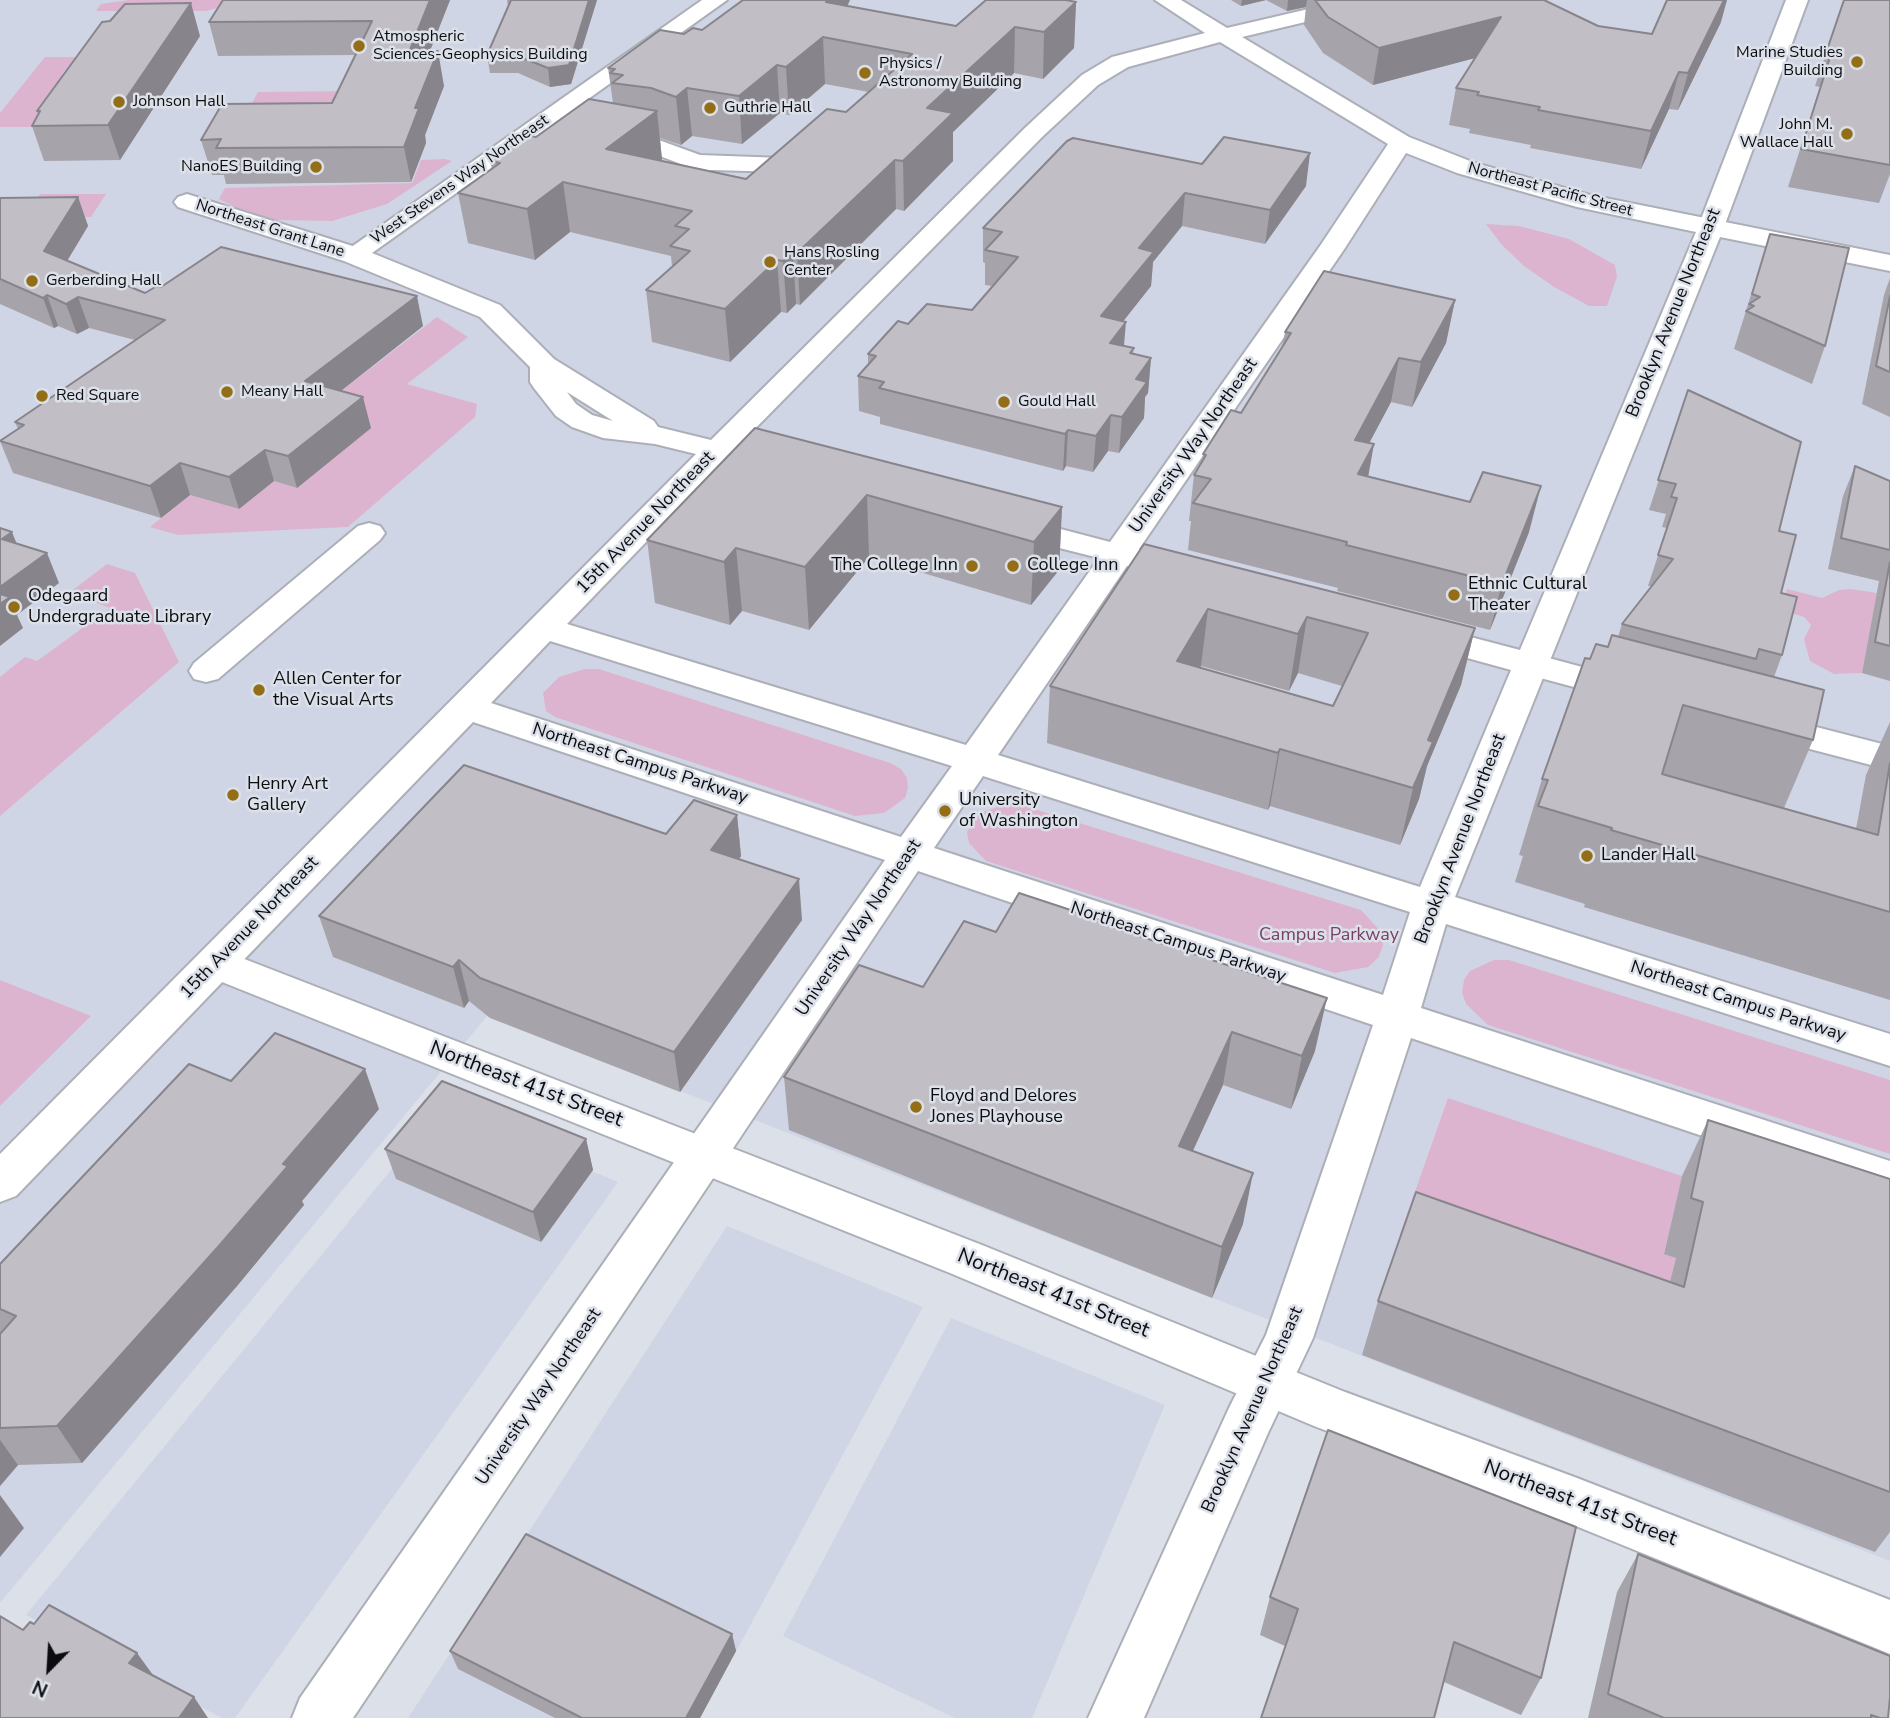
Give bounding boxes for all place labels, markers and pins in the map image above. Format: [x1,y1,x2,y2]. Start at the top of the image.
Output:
place label: Atmospheric Sciences-Geophysics Building [373,27,588,65]
marker: Atmospheric Sciences-Geophysics Building [351,38,367,54]
place label: Marine Studies Building [1736,43,1843,81]
place label: Physics / Astronomy Building [879,54,1022,92]
marker: Marine Studies Building [1849,54,1865,70]
marker: Physics / Astronomy Building [857,65,873,81]
place label: Johnson Hall [133,92,225,112]
marker: Johnson Hall [111,94,127,110]
place label: Guthrie Hall [724,98,811,118]
marker: Guthrie Hall [702,100,718,116]
place label: John M. Wallace Hall [1740,115,1833,153]
marker: John M. Wallace Hall [1839,126,1855,142]
place label: NanoES Building [181,157,302,177]
marker: NanoES Building [308,159,324,175]
place label: Hans Rosling Center [784,243,880,281]
marker: Hans Rosling Center [762,254,778,270]
place label: Gerberding Hall [46,271,161,291]
marker: Gerberding Hall [24,273,40,289]
place label: Meany Hall [241,382,323,402]
marker: Meany Hall [219,384,235,400]
place label: Red Square [56,386,139,406]
marker: Red Square [34,388,50,404]
place label: Gould Hall [1018,392,1096,412]
marker: Gould Hall [996,394,1012,410]
place label: The College Inn [831,555,958,577]
place label: College Inn [1027,555,1118,577]
marker: The College Inn [964,558,980,574]
marker: College Inn [1005,558,1021,574]
place label: Ethnic Cultural Theater [1468,574,1587,616]
place label: Odegaard Undergraduate Library [28,586,211,628]
marker: Ethnic Cultural Theater [1446,587,1462,603]
marker: Odegaard Undergraduate Library [6,599,22,615]
place label: Allen Center for the Visual Arts [273,669,401,712]
marker: Allen Center for the Visual Arts [251,682,267,698]
place label: Henry Art Gallery [247,774,328,816]
marker: Henry Art Gallery [225,787,241,803]
place label: University of Washington [959,790,1078,832]
marker: University of Washington [937,803,953,819]
place label: Lander Hall [1601,845,1696,867]
marker: Lander Hall [1579,848,1595,864]
place label: Floyd and Delores Jones Playhouse [930,1086,1077,1128]
marker: Floyd and Delores Jones Playhouse [908,1099,924,1115]

